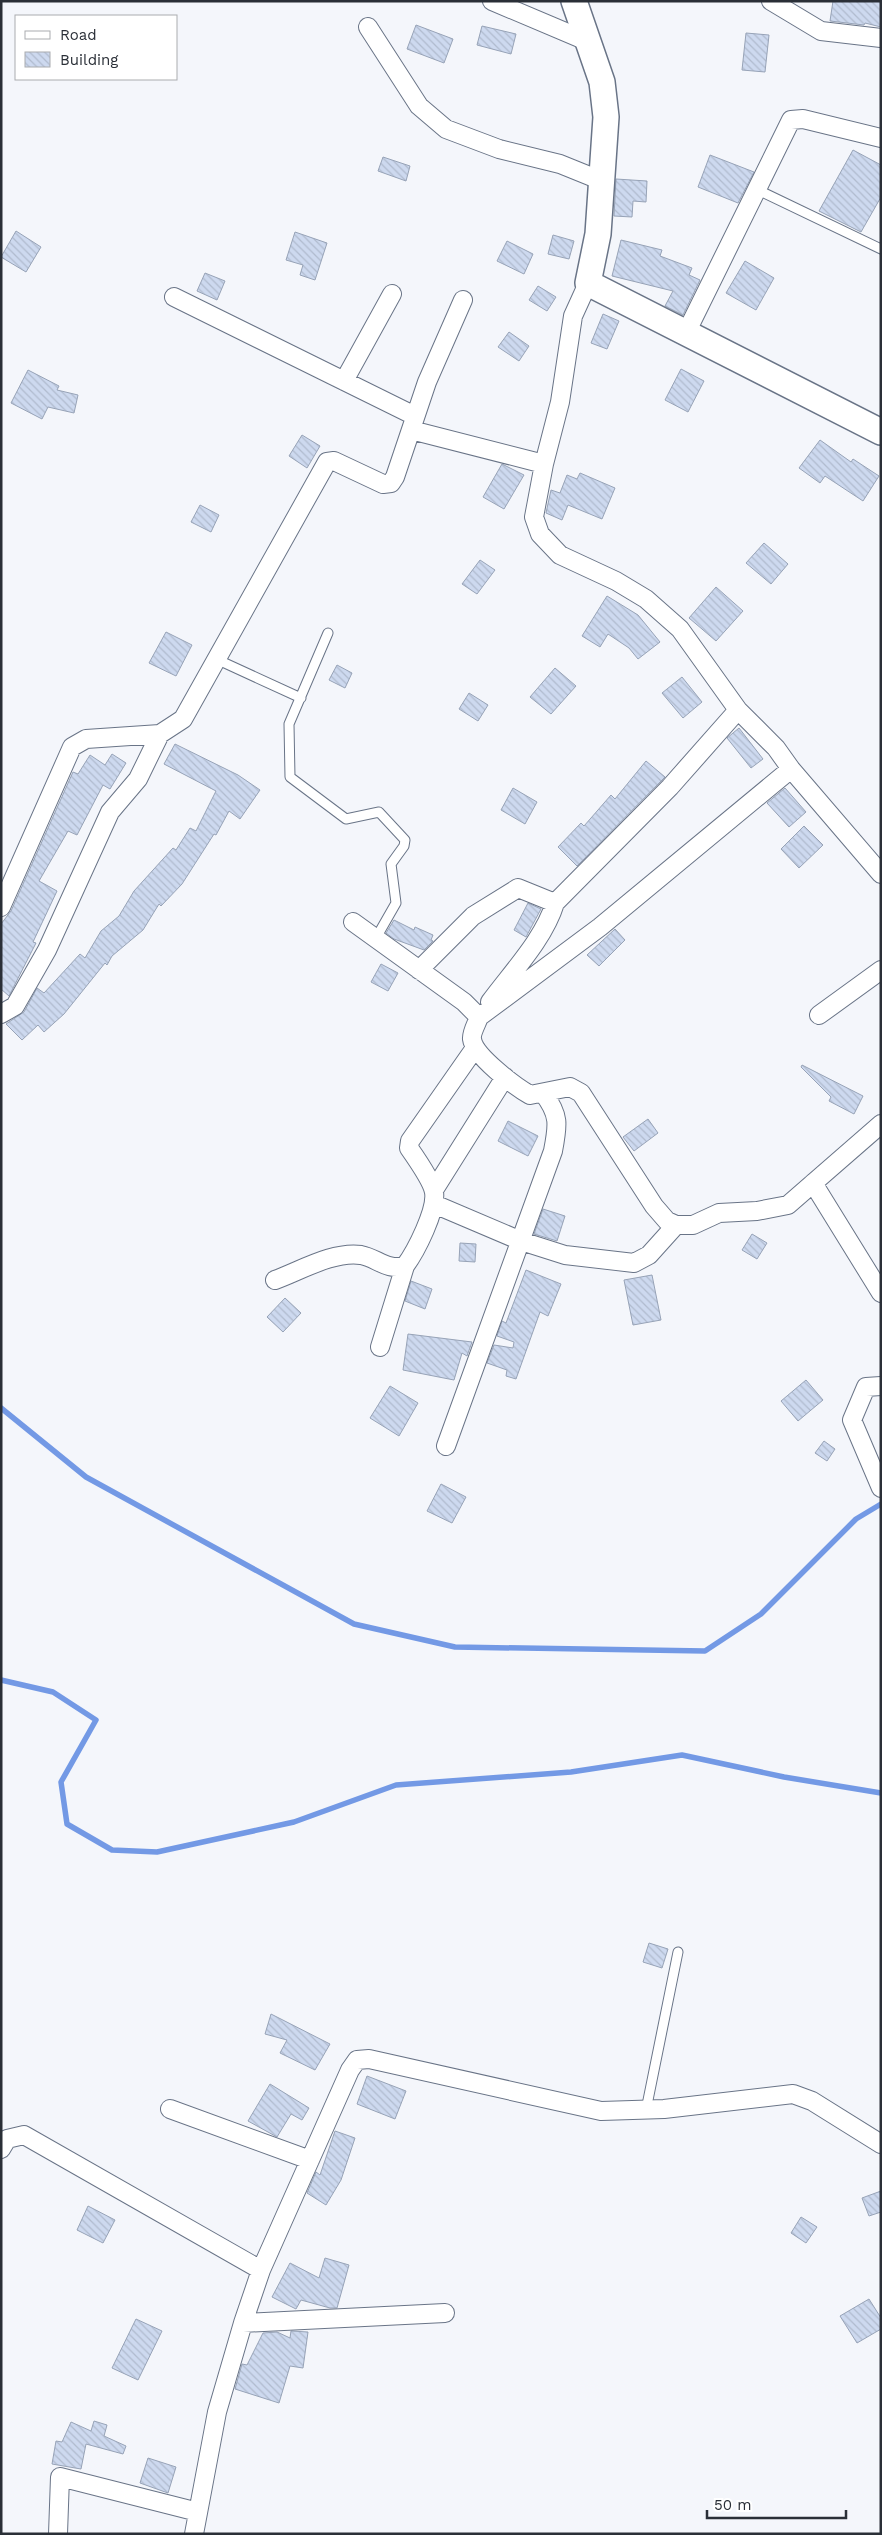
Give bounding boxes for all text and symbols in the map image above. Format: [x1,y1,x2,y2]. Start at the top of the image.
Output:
legend [15,15,178,80]
text: Road [60,26,97,44]
text: Building [60,51,118,69]
scale bar [707,2488,846,2520]
text: 50 m [714,2496,751,2514]

